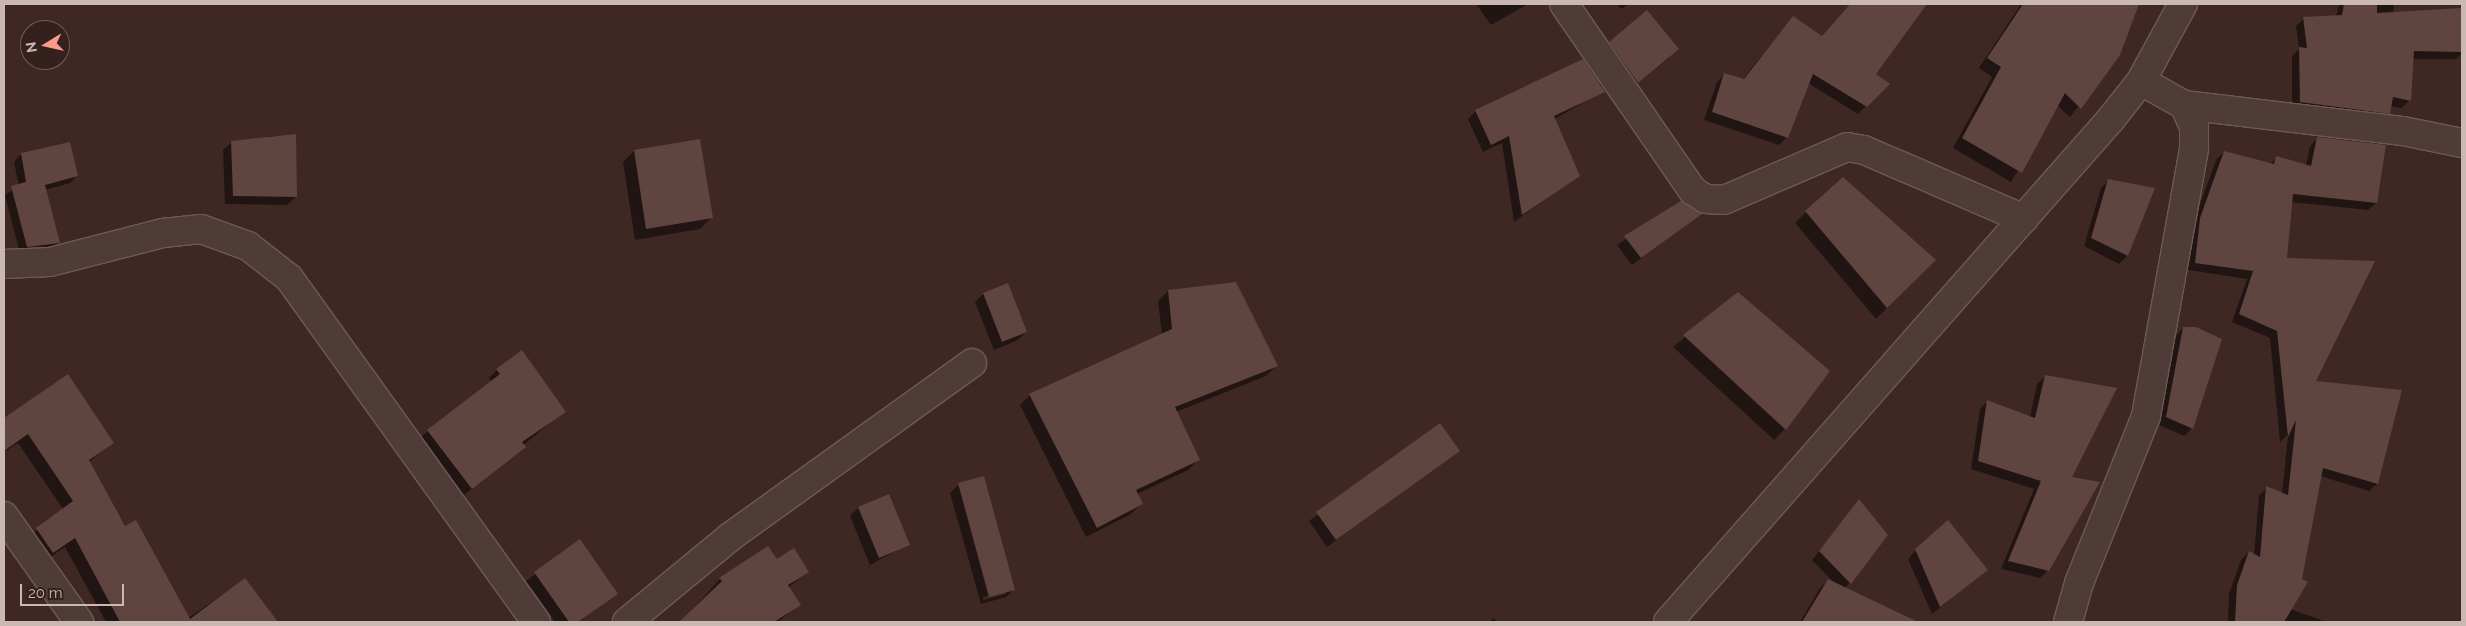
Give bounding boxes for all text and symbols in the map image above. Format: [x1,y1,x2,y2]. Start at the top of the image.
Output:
north arrow [20,20,70,70]
text: N [22,41,40,54]
scale bar [22,574,126,606]
text: 20 m [28,584,63,602]

